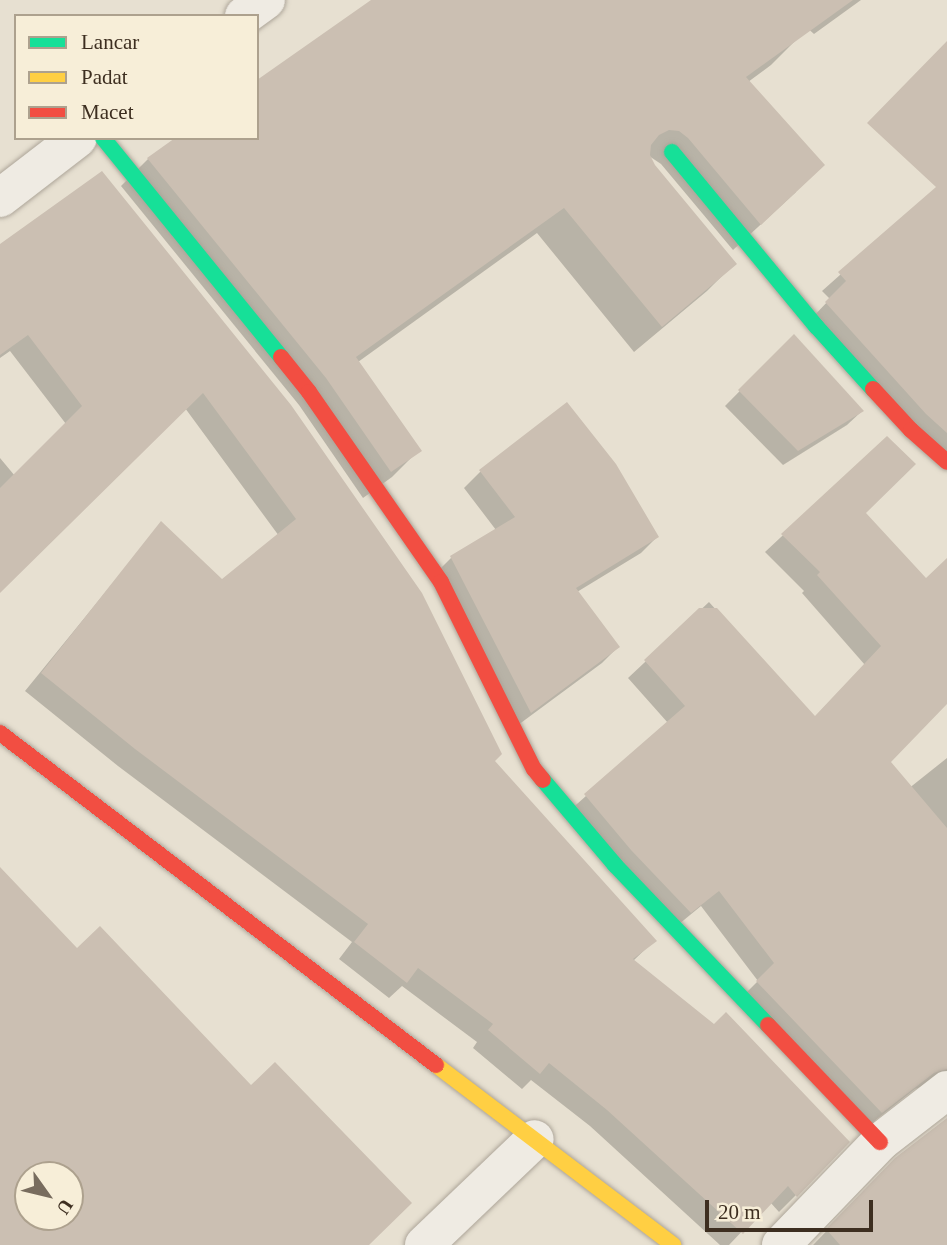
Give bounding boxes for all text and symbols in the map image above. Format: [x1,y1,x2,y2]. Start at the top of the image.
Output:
legend [14,14,259,140]
text: Lancar [81,30,139,54]
text: Padat [81,65,128,89]
text: Macet [81,100,133,124]
north arrow [14,1161,84,1231]
scale bar [709,1186,877,1230]
text: U [53,1195,78,1218]
text: 20 m [718,1200,761,1224]

